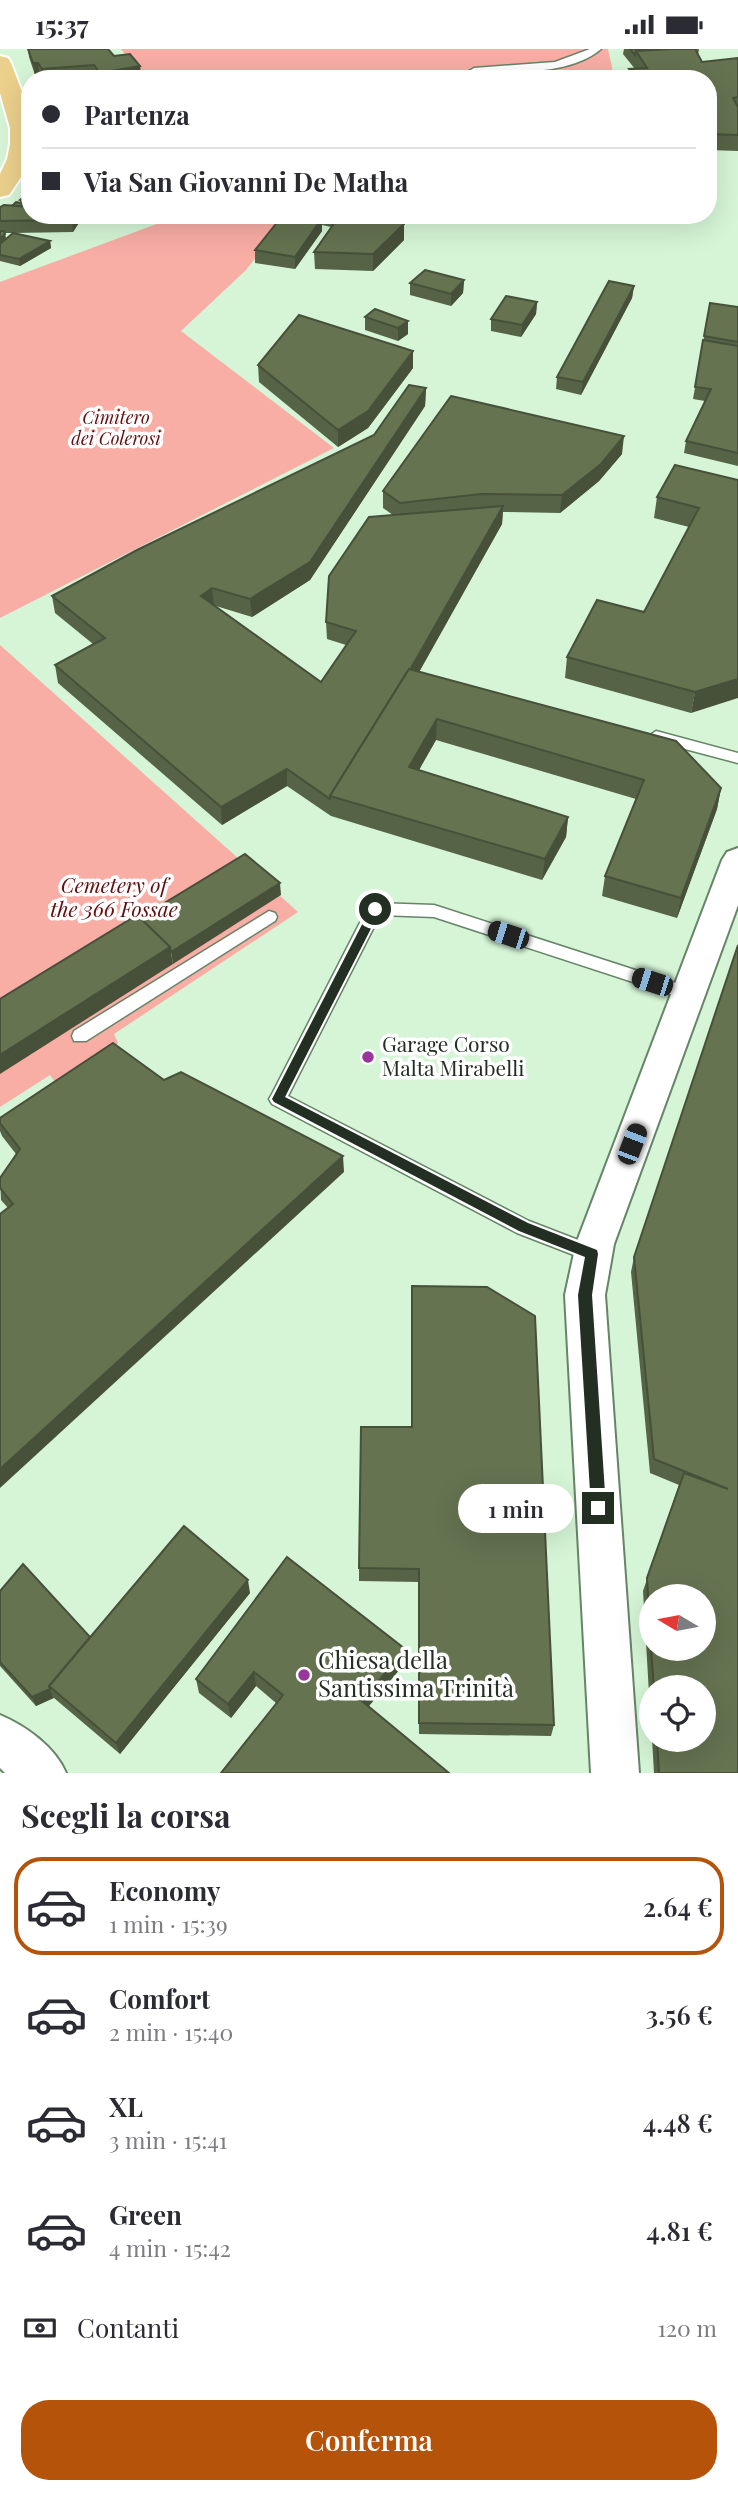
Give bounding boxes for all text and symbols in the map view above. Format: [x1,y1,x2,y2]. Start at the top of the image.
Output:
text: 15:37 [35,7,89,42]
text: Partenza [84,97,190,132]
text: Via San Giovanni De Matha [84,164,408,199]
park label: Cimitero dei Colerosi [71,405,161,450]
park label: Cemetery of the 366 Fossae [50,870,178,922]
route start [359,893,391,925]
car [485,919,532,951]
car [629,966,676,998]
place label: Garage Corso Malta Mirabelli [382,1029,524,1081]
marker: Garage Corso Malta Mirabelli [360,1049,376,1065]
car [615,1121,650,1167]
callout: 1 min [458,1483,574,1533]
route end [582,1492,614,1524]
text: 1 min [488,1493,544,1524]
north arrow [639,1584,716,1661]
map controls [639,1584,716,1752]
place label: Chiesa della Santissima Trinità [318,1643,514,1703]
marker: Chiesa della Santissima Trinità [296,1667,312,1683]
button: locate [639,1675,716,1752]
text: Scegli la corsa [21,1793,231,1836]
text: Economy [109,1873,220,1908]
icon: car [25,1875,88,1938]
text: 2.64 € [643,1889,713,1924]
text: 1 min · 15:39 [109,1908,228,1939]
text: Comfort [109,1981,210,2016]
icon: car [25,1983,88,2046]
text: 3.56 € [646,1997,713,2032]
text: 2 min · 15:40 [109,2016,233,2047]
text: XL [109,2089,143,2124]
icon: car [25,2091,88,2154]
text: 4.48 € [643,2105,713,2140]
text: 3 min · 15:41 [109,2124,227,2155]
text: Green [109,2197,182,2232]
icon: car [25,2199,88,2262]
text: 4.81 € [646,2213,713,2248]
text: 4 min · 15:42 [109,2232,231,2263]
icon: cash [21,2309,59,2347]
text: Contanti [77,2310,179,2345]
text: 120 m [658,2312,717,2343]
button: Conferma [21,2400,717,2480]

